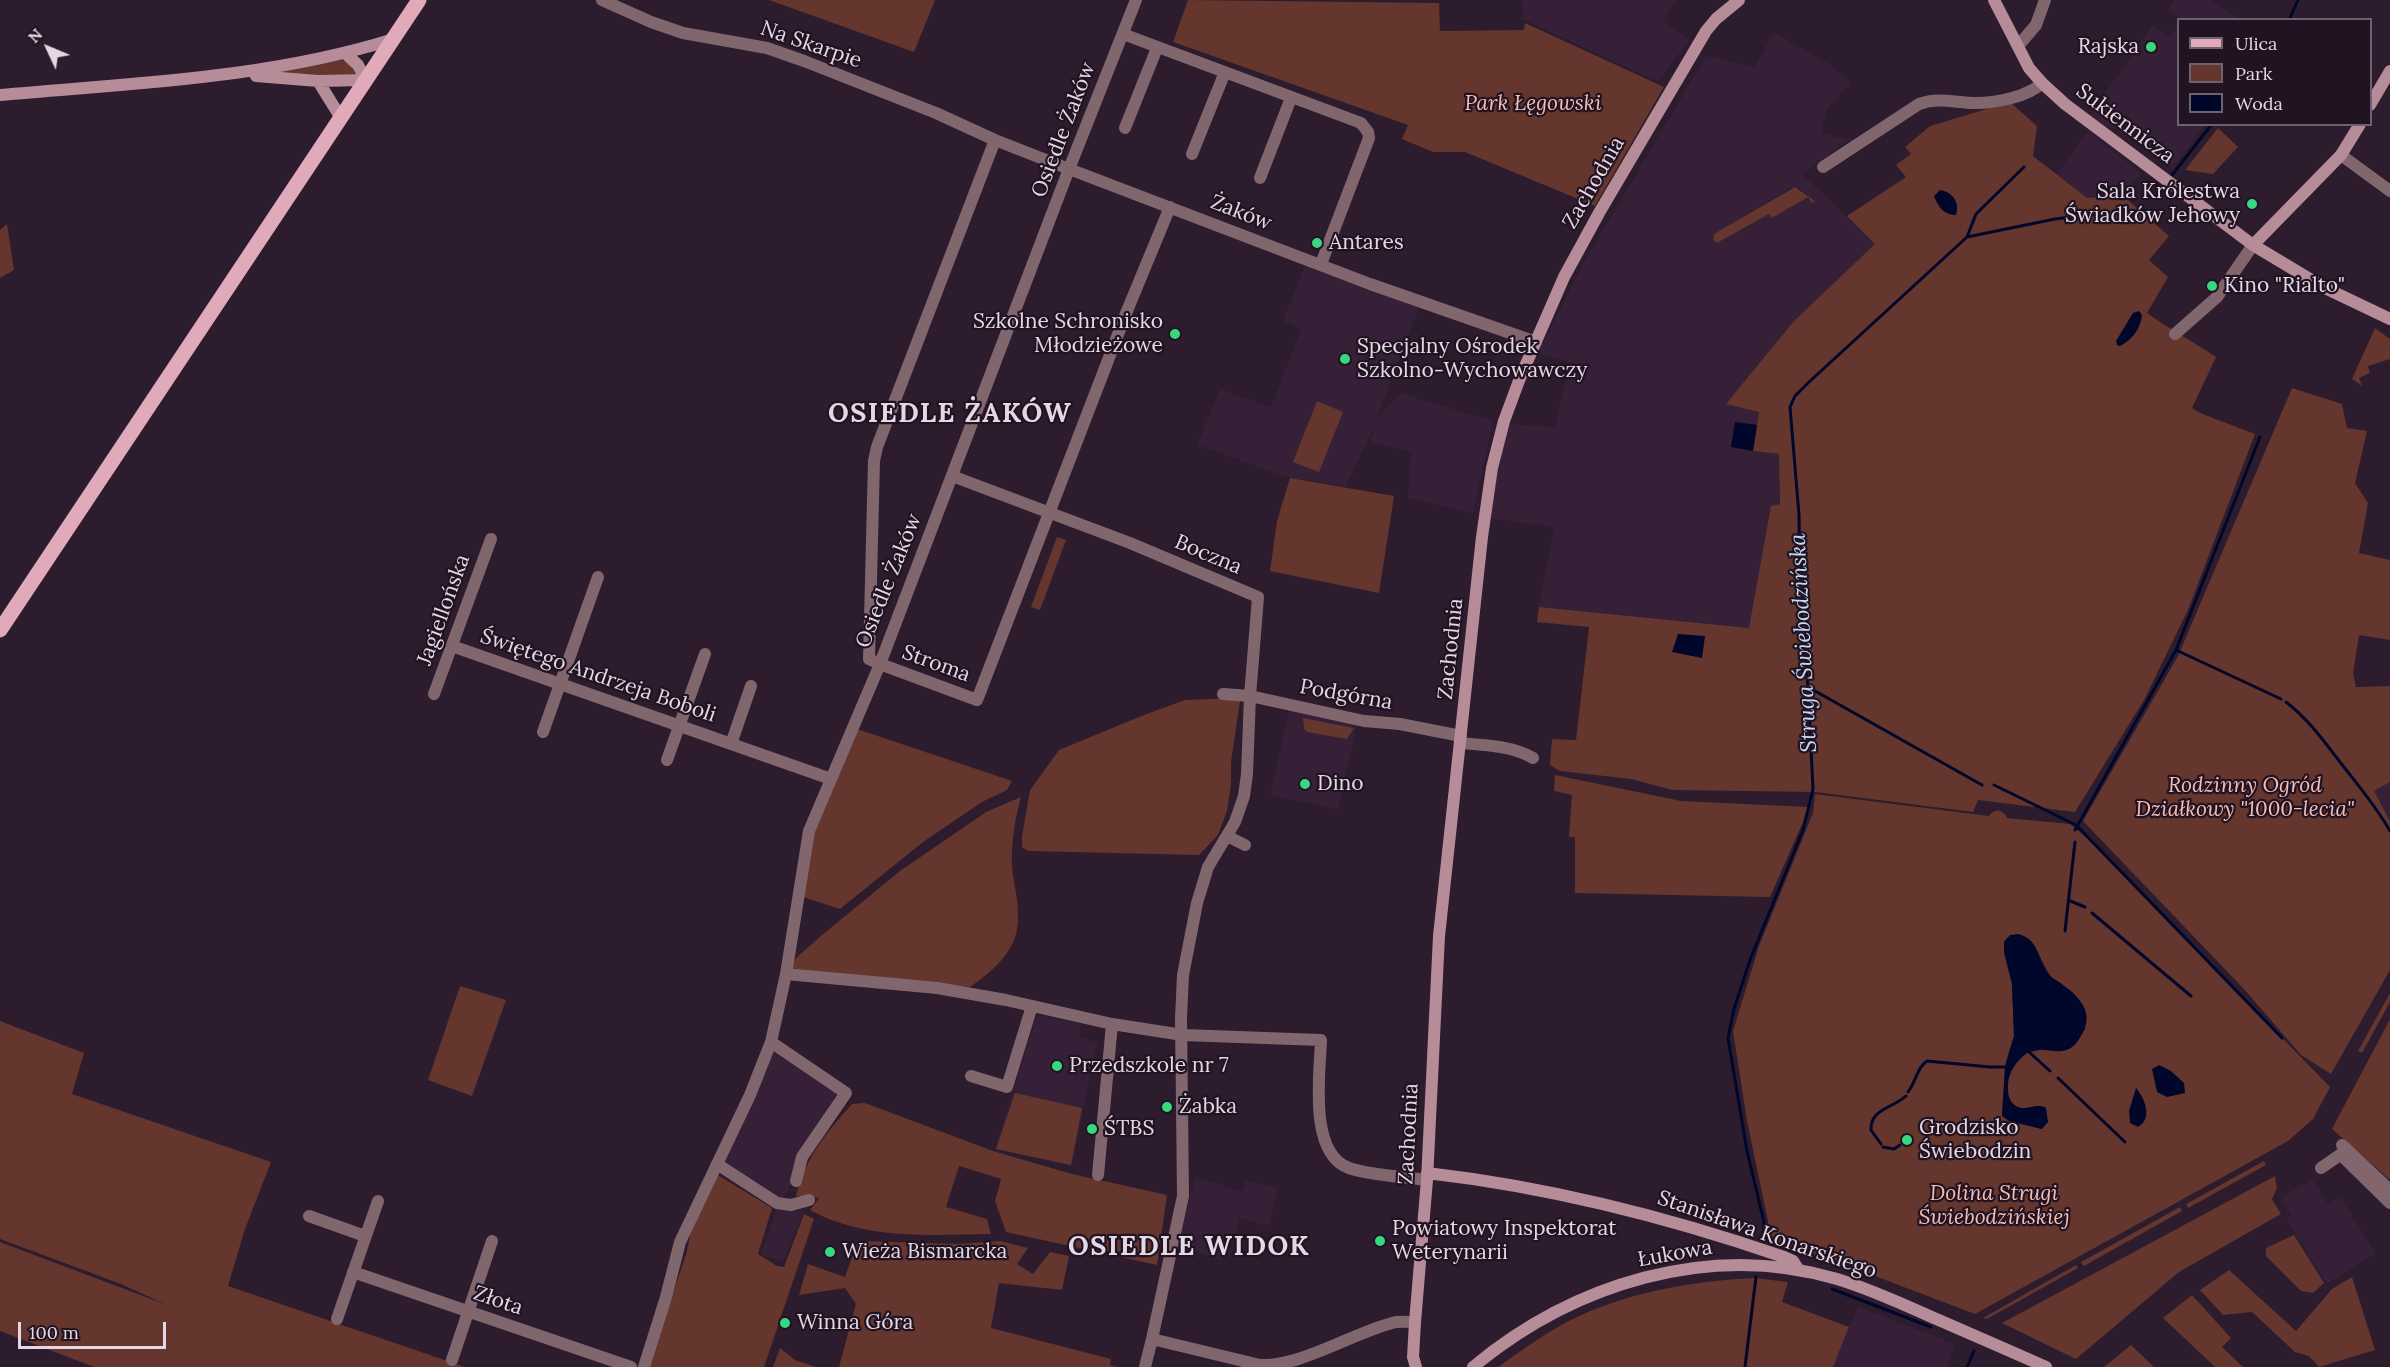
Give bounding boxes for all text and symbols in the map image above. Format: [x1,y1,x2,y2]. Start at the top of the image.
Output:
street label: Na Skarpie [757,16,865,74]
north arrow [18,18,78,78]
legend [2177,18,2372,126]
text: N [24,24,47,47]
text: Ulica [2235,32,2277,55]
place label: Rajska [2078,34,2139,60]
marker: Rajska [2144,40,2158,54]
street label: Osiedle Żaków [1027,59,1101,201]
text: Park [2235,62,2272,85]
street label: Sukiennicza [2071,79,2179,169]
park label: Park Łęgowski [1464,91,1602,117]
text: Woda [2235,92,2283,115]
street label: Zachodnia [1558,133,1630,233]
place label: Sala Królestwa Świadków Jehowy [2065,179,2240,229]
street label: Żaków [1207,190,1275,236]
marker: Sala Królestwa Świadków Jehowy [2245,197,2259,211]
place label: Antares [1329,230,1404,256]
marker: Antares [1310,236,1324,250]
place label: Kino "Rialto" [2224,273,2345,299]
marker: Kino "Rialto" [2205,279,2219,293]
place label: Szkolne Schronisko Młodzieżowe [973,309,1163,359]
marker: Szkolne Schronisko Młodzieżowe [1168,327,1182,341]
place label: Specjalny Ośrodek Szkolno-Wychowawczy [1357,334,1587,384]
marker: Specjalny Ośrodek Szkolno-Wychowawczy [1338,352,1352,366]
district label: OSIEDLE ŻAKÓW [828,398,1072,430]
street label: Osiedle Żaków [851,510,927,652]
street label: Boczna [1171,530,1245,580]
water label: Struga Świebodzińska [1785,533,1823,753]
street label: Jagiellońska [412,551,476,669]
street label: Zachodnia [1433,597,1469,701]
street label: Świętego Andrzeja Boboli [477,624,719,728]
street label: Stroma [898,640,974,688]
street label: Podgórna [1298,674,1394,716]
place label: Dino [1317,771,1364,797]
park label: Rodzinny Ogród Działkowy "1000-lecia" [2135,773,2355,823]
marker: Dino [1298,777,1312,791]
place label: Przedszkole nr 7 [1069,1053,1229,1079]
marker: Przedszkole nr 7 [1050,1059,1064,1073]
street label: Zachodnia [1394,1083,1424,1185]
place label: Żabka [1179,1094,1237,1120]
marker: Żabka [1160,1100,1174,1114]
place label: Grodzisko Świebodzin [1919,1115,2031,1165]
place label: ŚTBS [1104,1116,1154,1142]
marker: ŚTBS [1085,1122,1099,1136]
marker: Grodzisko Świebodzin [1900,1133,1914,1147]
park label: Dolina Strugi Świebodzińskiej [1918,1181,2070,1231]
street label: Stanisława Konarskiego [1654,1186,1880,1284]
place label: Powiatowy Inspektorat Weterynarii [1392,1216,1616,1266]
district label: OSIEDLE WIDOK [1068,1231,1310,1263]
marker: Powiatowy Inspektorat Weterynarii [1373,1234,1387,1248]
street label: Łukowa [1636,1235,1714,1273]
place label: Wieża Bismarcka [842,1239,1007,1265]
marker: Wieża Bismarcka [823,1245,837,1259]
street label: Złota [470,1281,526,1321]
scale bar [21,1310,170,1348]
place label: Winna Góra [797,1310,913,1336]
marker: Winna Góra [778,1316,792,1330]
text: 100 m [29,1321,79,1344]

